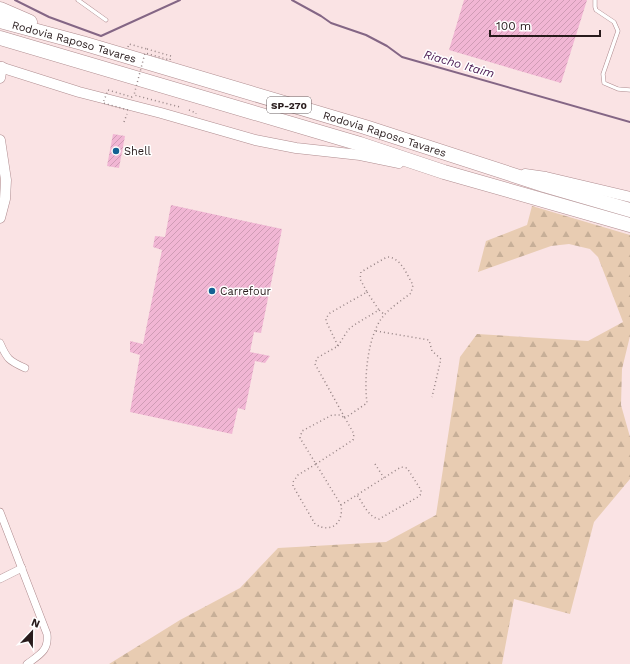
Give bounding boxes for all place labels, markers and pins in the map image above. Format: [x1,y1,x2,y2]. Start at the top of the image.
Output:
place label: Shell [124,145,152,158]
marker: Shell [111,146,121,156]
place label: Carrefour [220,285,271,298]
marker: Carrefour [207,286,217,296]

